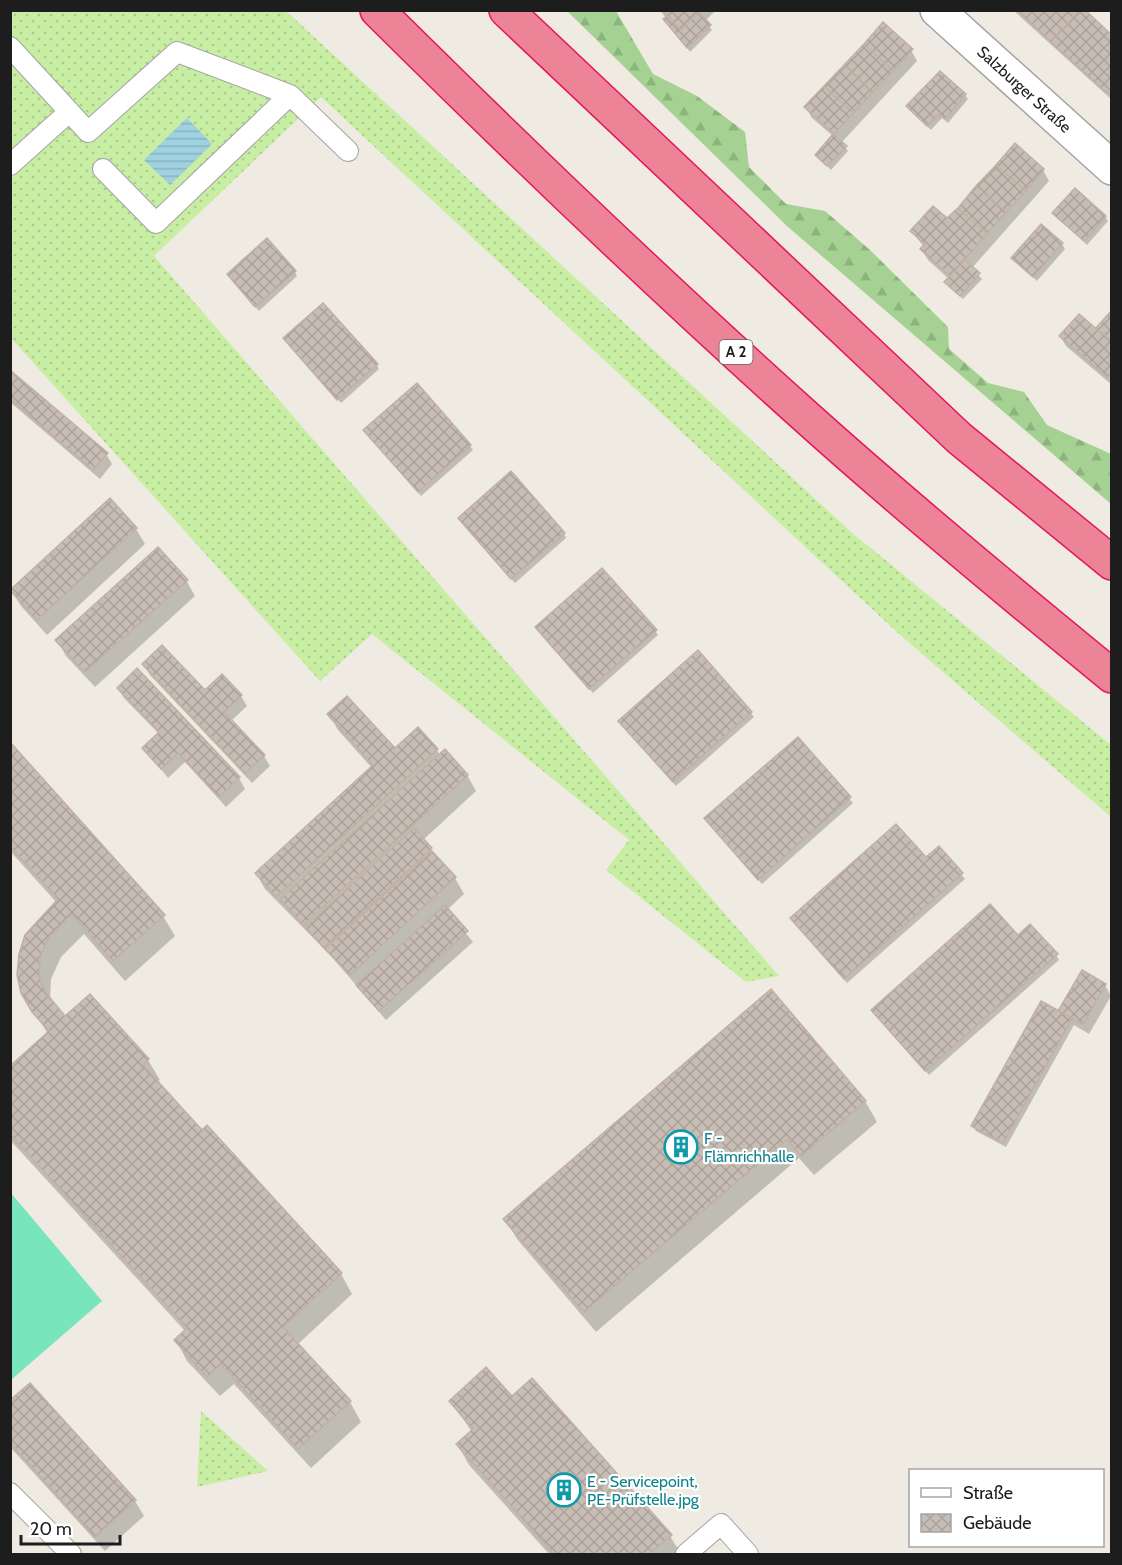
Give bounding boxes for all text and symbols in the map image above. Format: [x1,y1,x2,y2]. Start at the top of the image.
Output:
street label: Salzburger Straße [973,42,1075,137]
road number: A 2 [720,340,752,364]
building icon: F - Flämrichhalle [663,1129,699,1165]
place label: F - Flämrichhalle [704,1129,794,1166]
legend [909,1469,1104,1547]
building icon: E - Servicepoint, PE-Prüfstelle.jpg [546,1472,582,1508]
place label: E - Servicepoint, PE-Prüfstelle.jpg [587,1472,700,1509]
text: Straße [963,1482,1013,1504]
scale bar [21,1508,120,1546]
text: Gebäude [963,1512,1032,1534]
text: 20 m [30,1518,72,1540]

